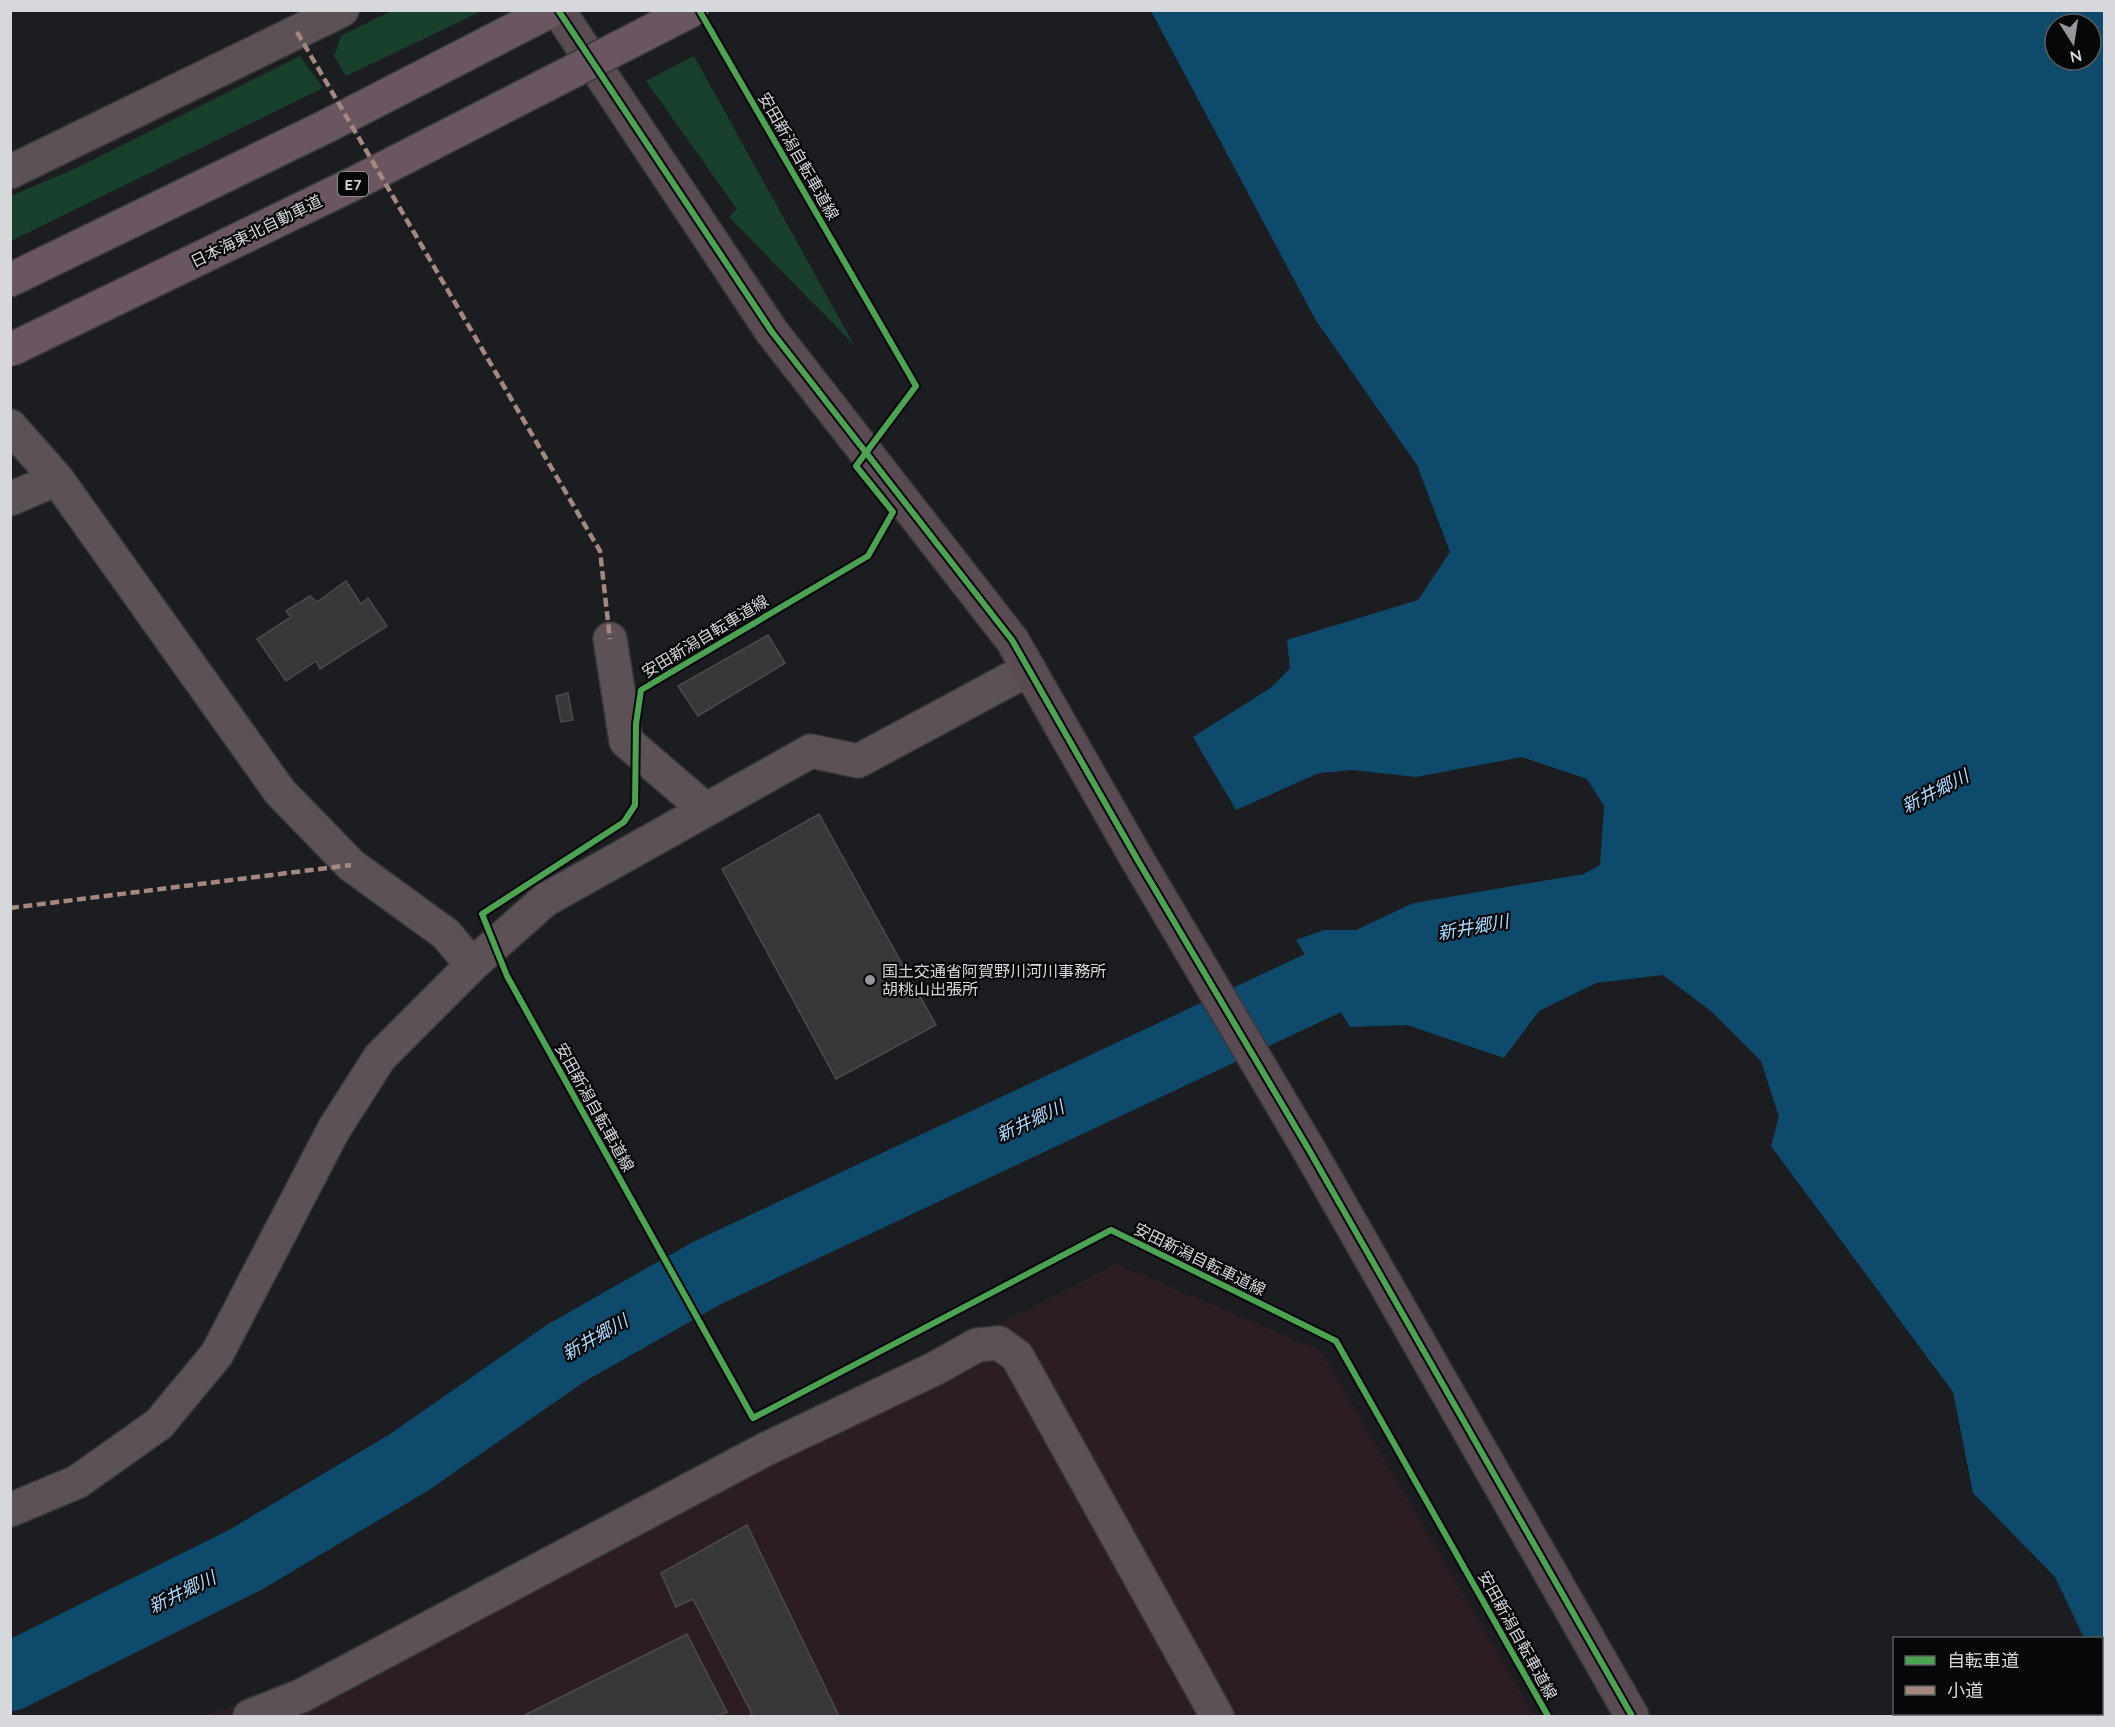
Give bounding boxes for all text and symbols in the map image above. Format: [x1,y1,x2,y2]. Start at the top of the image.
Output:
north arrow [2043,12,2103,72]
text: N [2068,46,2084,68]
street label: 安田新潟自転車道線 [754,89,844,223]
road number: E7 [338,172,368,196]
street label: 日本海東北自動車道 [187,190,325,272]
street label: 安田新潟自転車道線 [638,590,772,682]
water label: 新井郷川 [1898,764,1974,818]
water label: 新井郷川 [1436,909,1512,945]
place label: 国土交通省阿賀野川河川事務所 胡桃山出張所 [882,961,1106,999]
marker: 国土交通省阿賀野川河川事務所 胡桃山出張所 [863,973,877,987]
street label: 安田新潟自転車道線 [551,1039,639,1175]
water label: 新井郷川 [993,1095,1069,1147]
street label: 安田新潟自転車道線 [1131,1218,1269,1300]
water label: 新井郷川 [558,1308,634,1365]
water label: 新井郷川 [145,1565,221,1618]
street label: 安田新潟自転車道線 [1474,1567,1562,1703]
legend [1893,1637,2103,1715]
text: 自転車道 [1947,1649,2019,1672]
text: 小道 [1947,1679,1983,1702]

